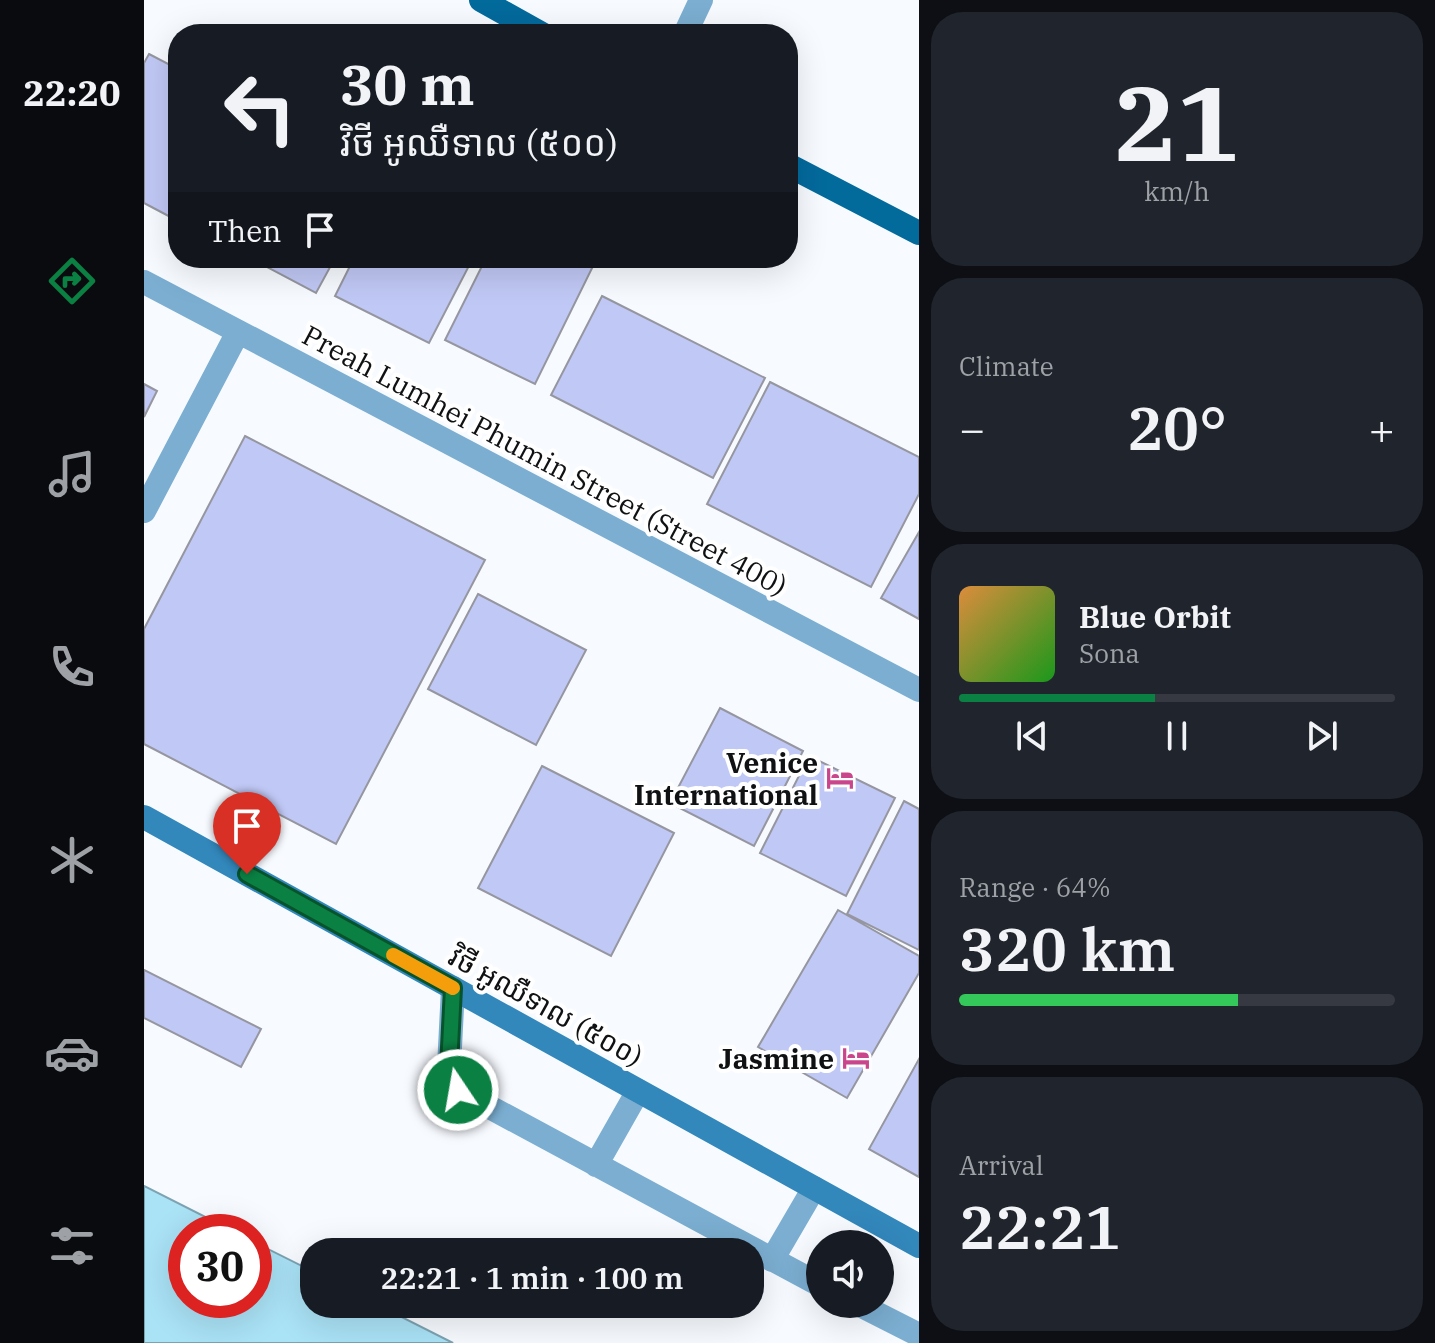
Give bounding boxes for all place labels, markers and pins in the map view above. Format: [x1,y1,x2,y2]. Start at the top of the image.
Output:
place label: Venice International [634,744,818,813]
hotel icon: Venice International [825,763,855,793]
pin [213,792,281,874]
place label: Jasmine [719,1040,834,1077]
hotel icon: Jasmine [841,1043,871,1073]

